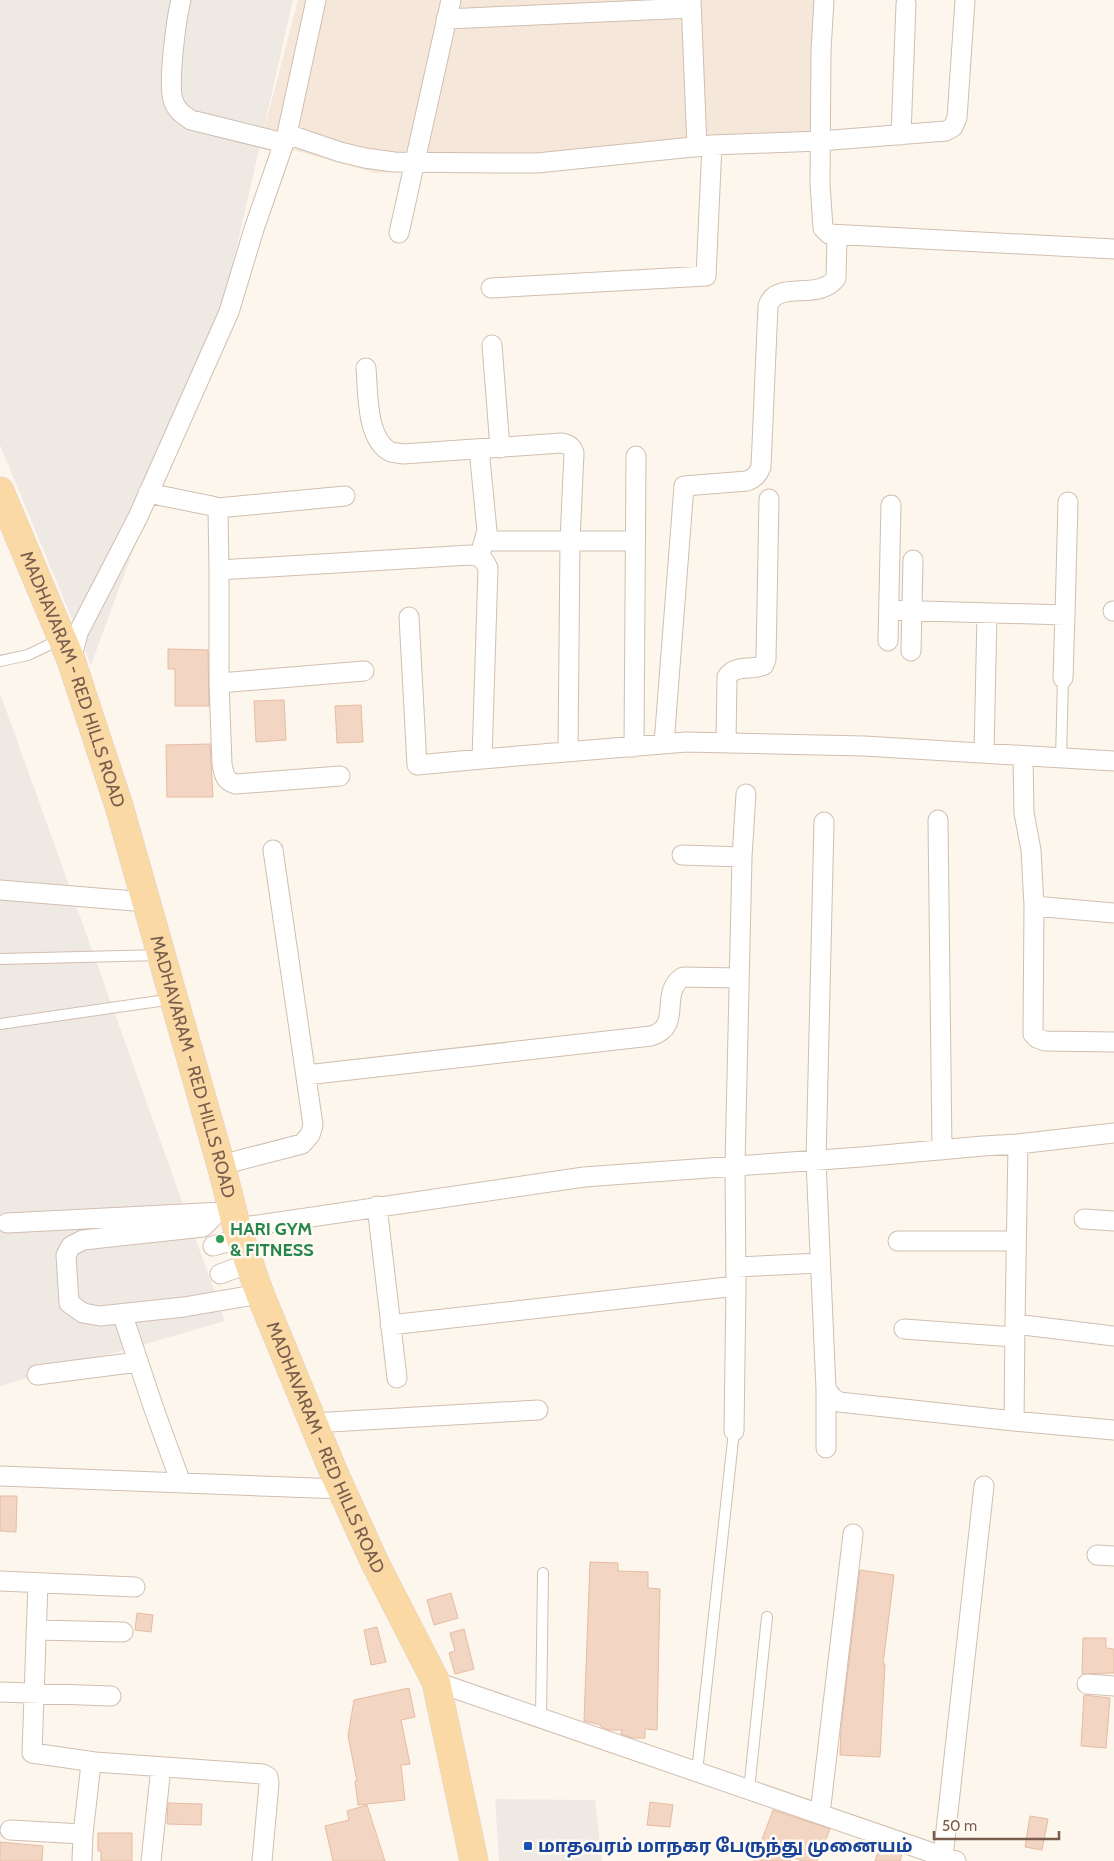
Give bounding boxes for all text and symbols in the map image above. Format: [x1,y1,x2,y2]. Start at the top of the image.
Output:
street label: MADHAVARAM - RED HILLS ROAD [15,548,130,810]
street label: MADHAVARAM - RED HILLS ROAD [145,933,240,1200]
place label: HARI GYM & FITNESS [230,1218,314,1261]
marker: HARI GYM & FITNESS [214,1233,226,1245]
street label: MADHAVARAM - RED HILLS ROAD [262,1318,389,1577]
scale bar [934,1808,1059,1840]
text: 50 m [942,1817,977,1835]
place label: மாதவரம் மாநகர பேருந்து முனையம் [538,1835,913,1858]
marker: மாதவரம் மாநகர பேருந்து முனையம் [522,1840,534,1852]

